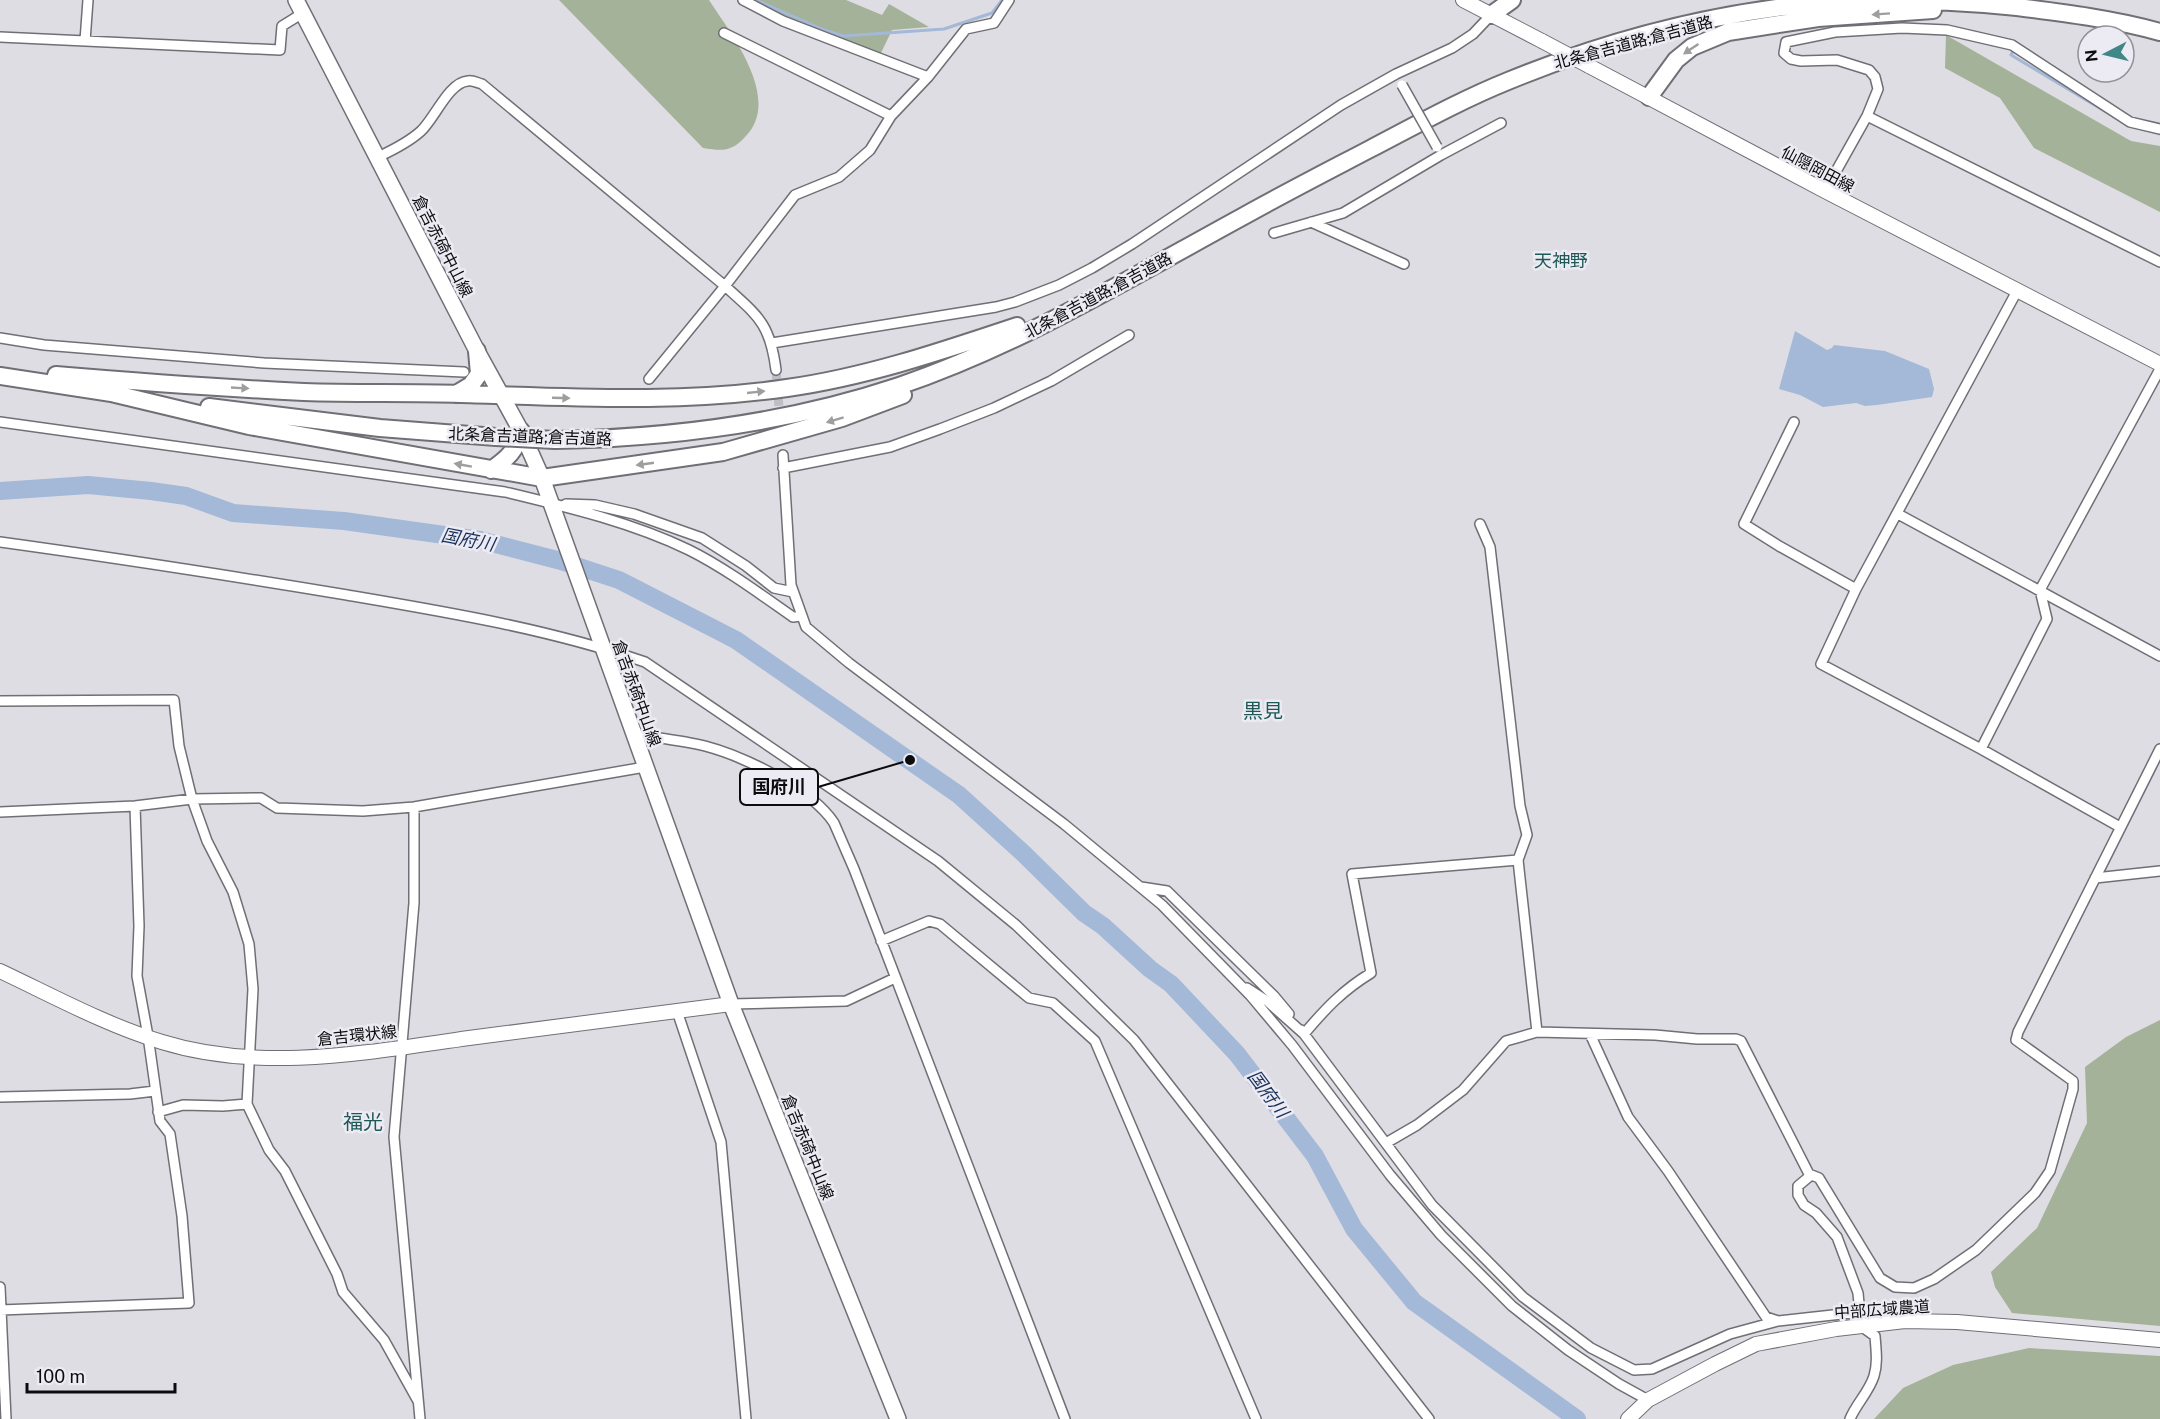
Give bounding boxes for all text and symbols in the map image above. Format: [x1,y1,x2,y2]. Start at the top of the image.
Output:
one-way arrow [1872,9,1891,18]
street label: 北条倉吉道路;倉吉道路 [1552,12,1715,73]
north arrow [2076,24,2136,84]
one-way arrow [1684,43,1700,55]
text: N [2081,48,2102,63]
street label: 仙隠岡田線 [1778,142,1858,197]
street label: 倉吉赤碕中山線 [409,192,476,300]
street label: 北条倉吉道路;倉吉道路 [1021,249,1175,342]
district label: 天神野 [1534,250,1588,271]
one-way arrow [231,384,250,393]
one-way arrow [747,387,766,397]
one-way arrow [552,393,571,402]
one-way arrow [826,416,844,425]
street label: 北条倉吉道路;倉吉道路 [448,424,612,449]
one-way arrow [454,460,473,469]
one-way arrow [636,460,655,469]
water label: 国府川 [440,524,499,555]
street label: 倉吉赤碕中山線 [608,637,665,749]
district label: 黒見 [1243,699,1283,723]
callout: 国府川 [740,769,818,805]
text: 国府川 [752,776,806,797]
street label: 倉吉環状線 [316,1022,398,1049]
water label: 国府川 [1244,1066,1294,1123]
street label: 倉吉赤碕中山線 [778,1092,837,1203]
district label: 福光 [343,1110,383,1134]
street label: 中部広域農道 [1833,1297,1931,1322]
scale bar [27,1356,176,1394]
text: 100 m [36,1366,85,1387]

